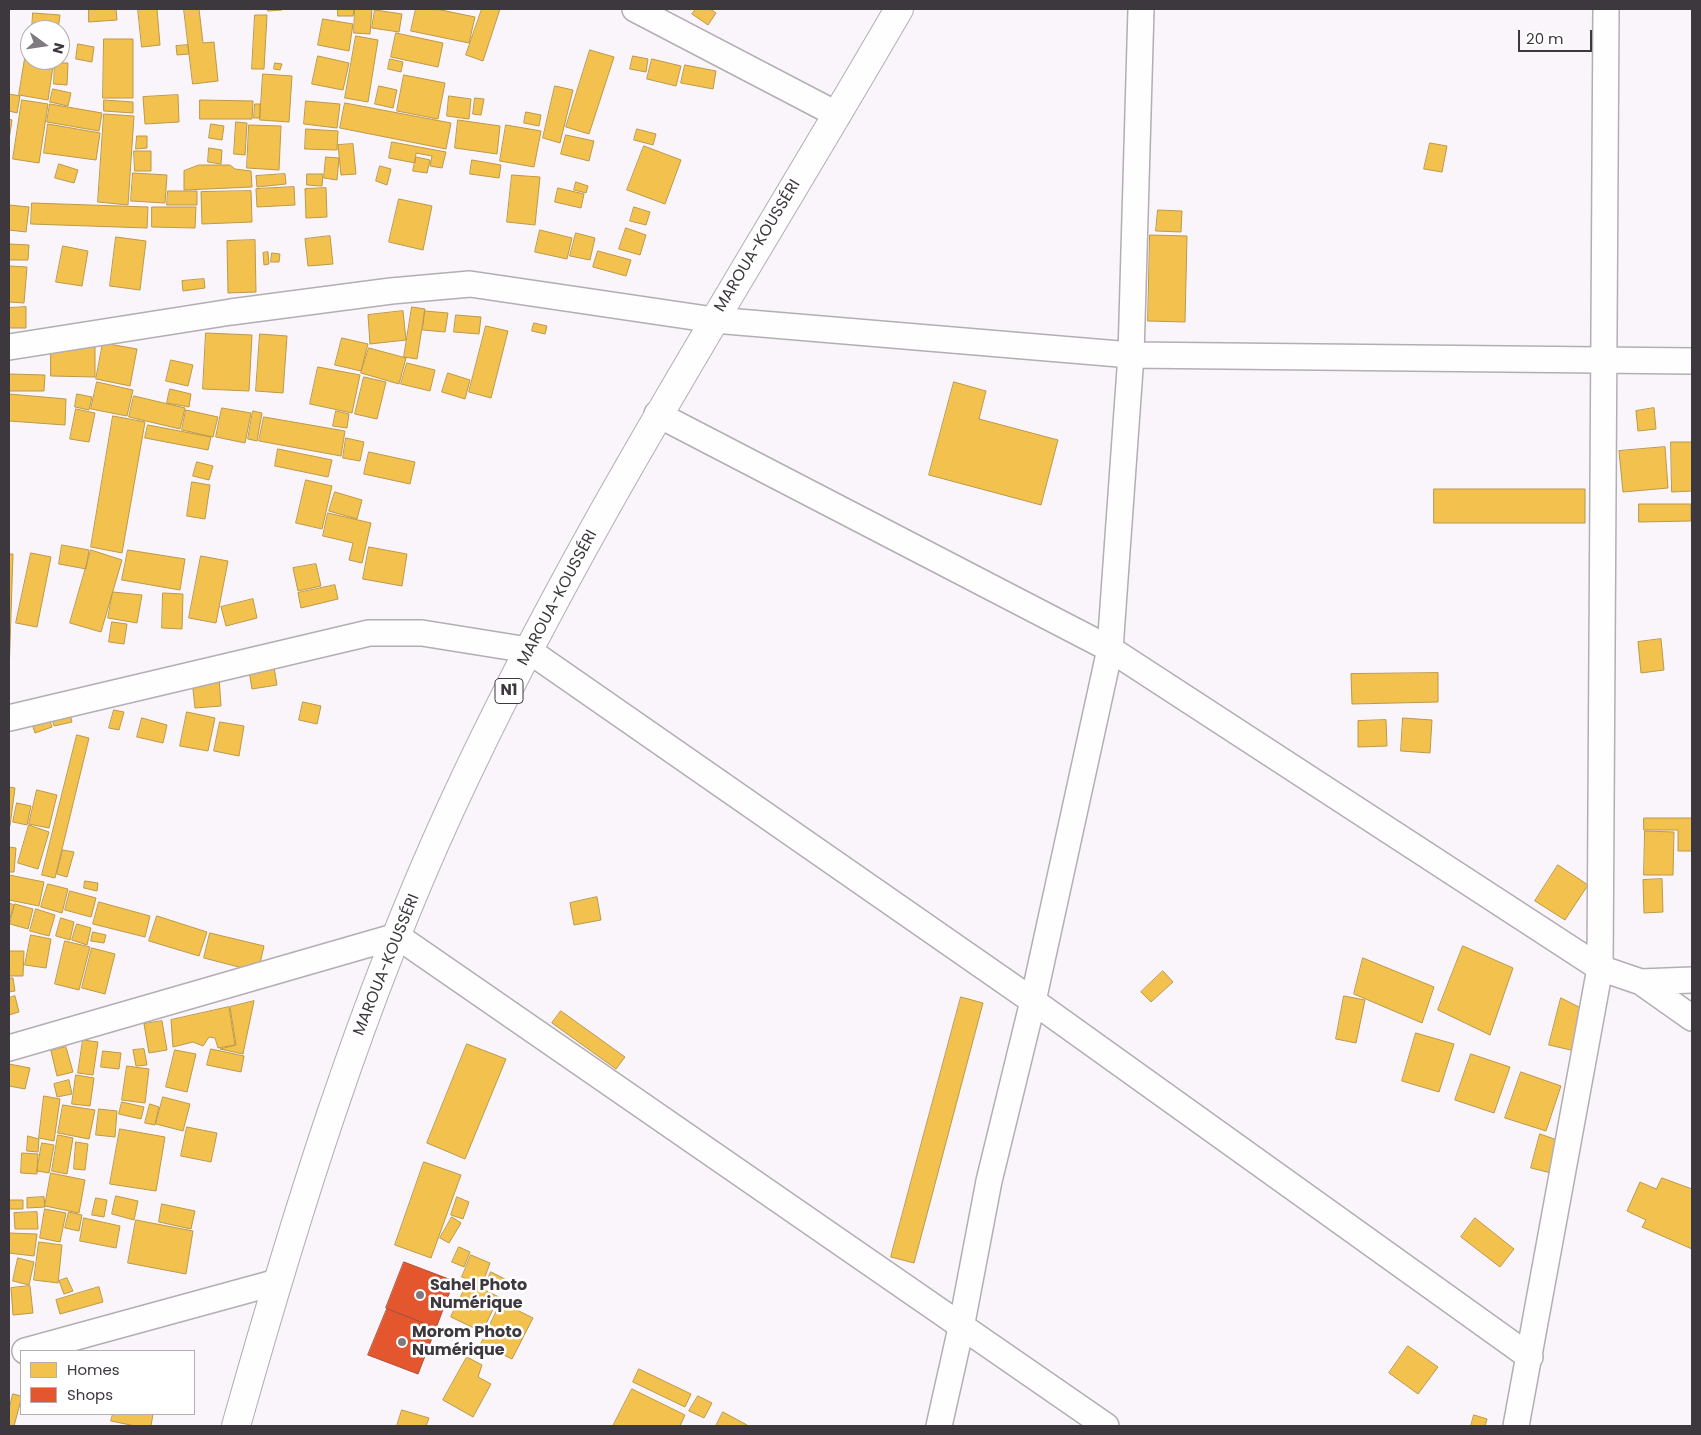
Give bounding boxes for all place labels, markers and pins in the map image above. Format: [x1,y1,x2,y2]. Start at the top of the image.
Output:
place label: Sahel Photo Numérique [430,1276,527,1314]
marker: Sahel Photo Numérique [414,1289,426,1301]
place label: Morom Photo Numérique [412,1323,522,1361]
marker: Morom Photo Numérique [396,1336,408,1348]

